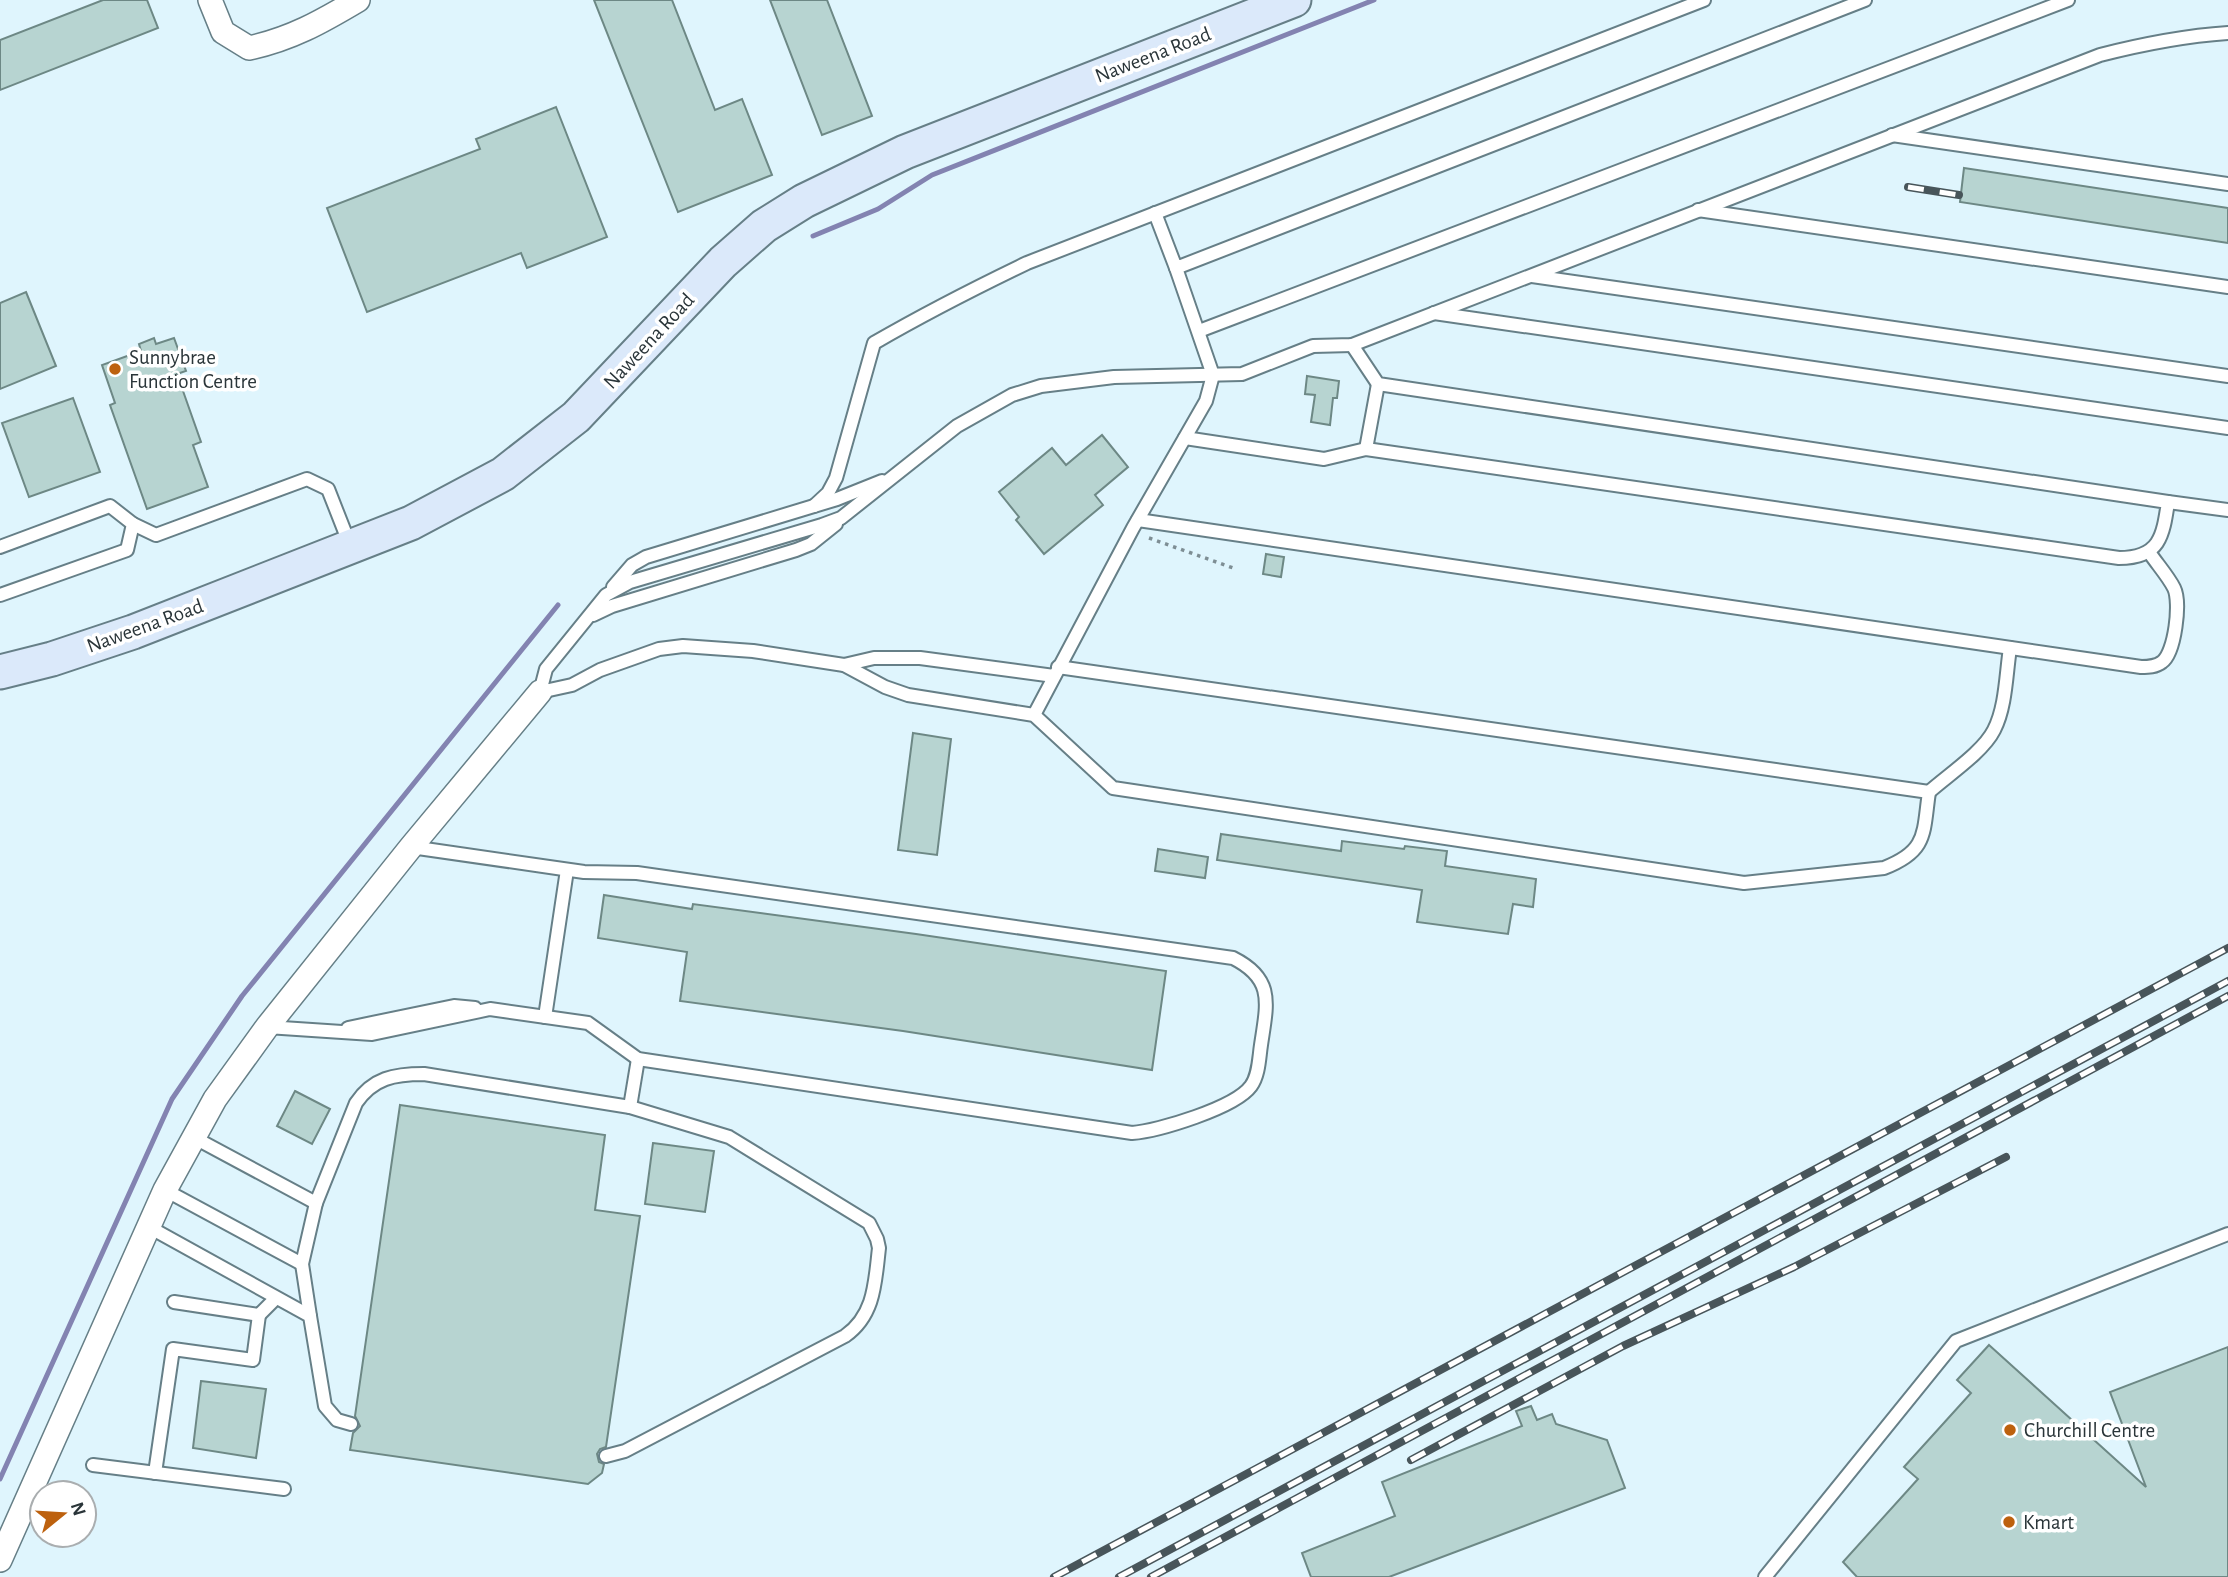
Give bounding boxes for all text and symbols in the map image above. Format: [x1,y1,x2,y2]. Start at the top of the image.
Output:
street label: Naweena Road [1092,23,1214,87]
street label: Naweena Road [600,289,698,393]
place label: Sunnybrae Function Centre [129,347,257,392]
marker: Sunnybrae Function Centre [107,361,123,377]
street label: Naweena Road [84,595,206,657]
place label: Churchill Centre [2024,1420,2155,1441]
marker: Churchill Centre [2002,1422,2018,1438]
north arrow [28,1479,98,1549]
text: N [67,1500,89,1518]
place label: Kmart [2023,1512,2074,1533]
marker: Kmart [2001,1514,2017,1530]

